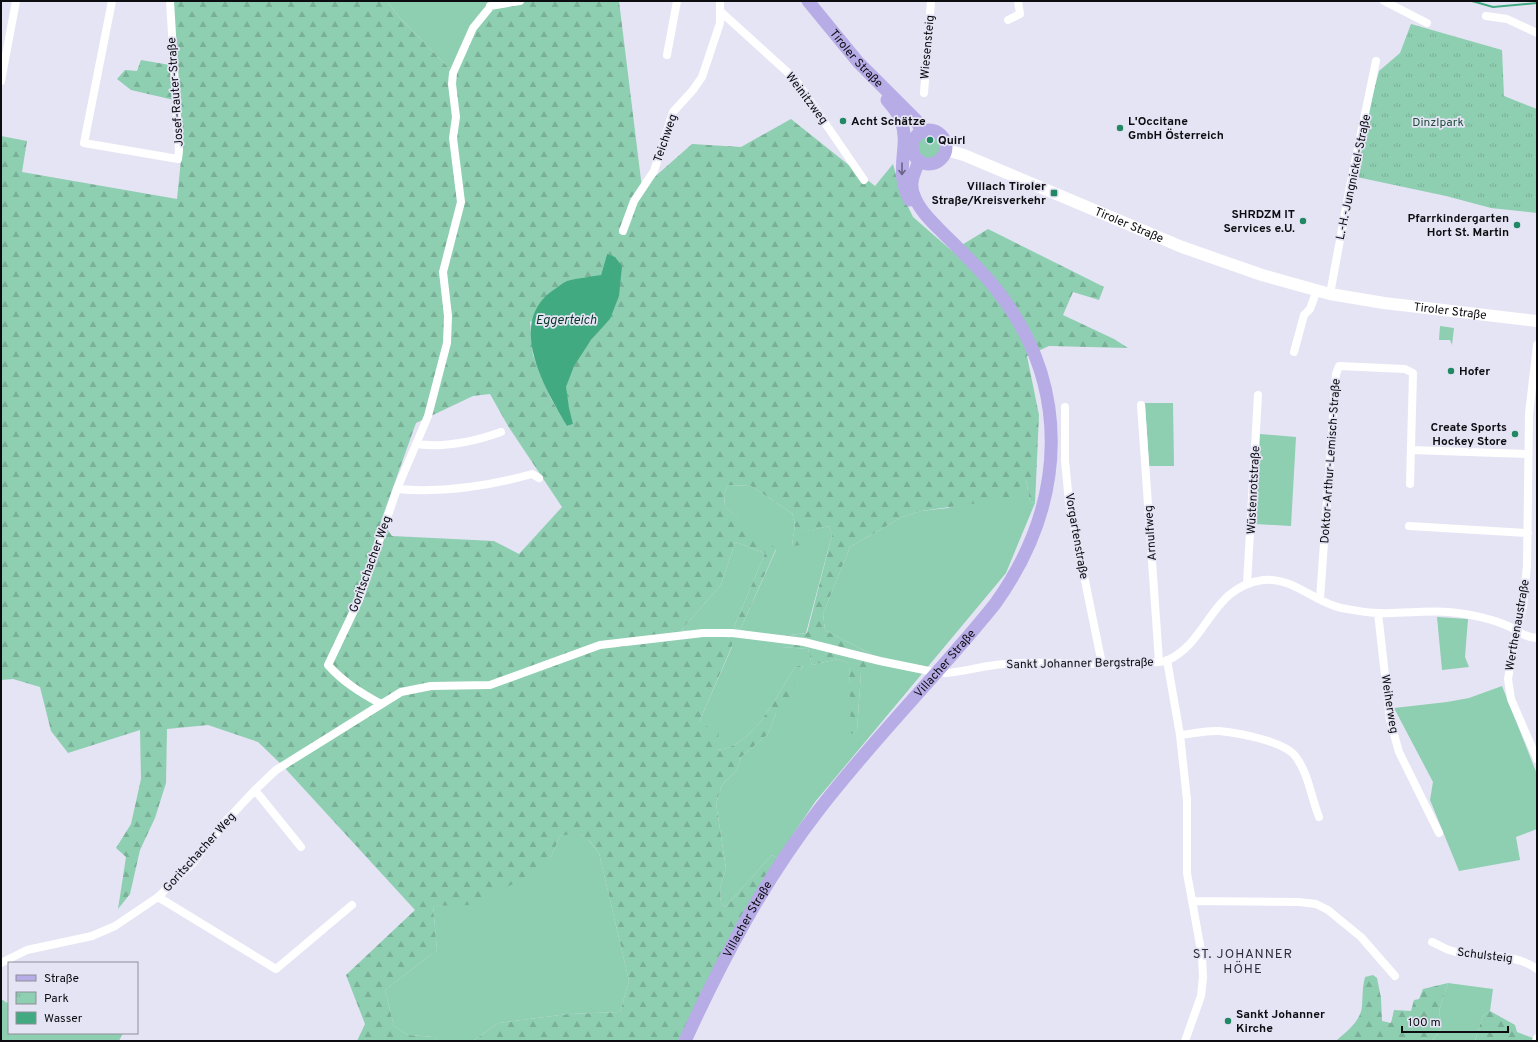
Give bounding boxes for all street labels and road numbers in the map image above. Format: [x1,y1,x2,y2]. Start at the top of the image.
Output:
street label: Wiesensteig [917,14,939,80]
street label: Tiroler Straße [825,26,886,92]
street label: Josef-Rauter-Straße [164,37,188,147]
street label: Weinitzweg [781,69,831,128]
street label: Teichweg [650,112,682,165]
street label: L.-H.-Jungnickel-Straße [1333,113,1375,241]
street label: Tiroler Straße [1092,204,1166,247]
street label: Tiroler Straße [1413,300,1487,324]
street label: Doktor-Arthur-Lemisch-Straße [1317,378,1345,544]
street label: Wüstenrotstraße [1244,445,1264,535]
street label: Vorgartenstraße [1061,492,1091,580]
street label: Arnulfweg [1141,505,1161,561]
street label: Goritschacher Weg [346,514,396,615]
street label: Werthenaustraße [1502,578,1534,672]
street label: Villacher Straße [911,626,980,701]
street label: Sankt Johanner Bergstraße [1006,655,1154,673]
street label: Weiherweg [1376,674,1402,735]
street label: Goritschacher Weg [160,809,240,896]
street label: Villacher Straße [720,878,776,961]
street label: Schulsteig [1456,945,1514,967]

